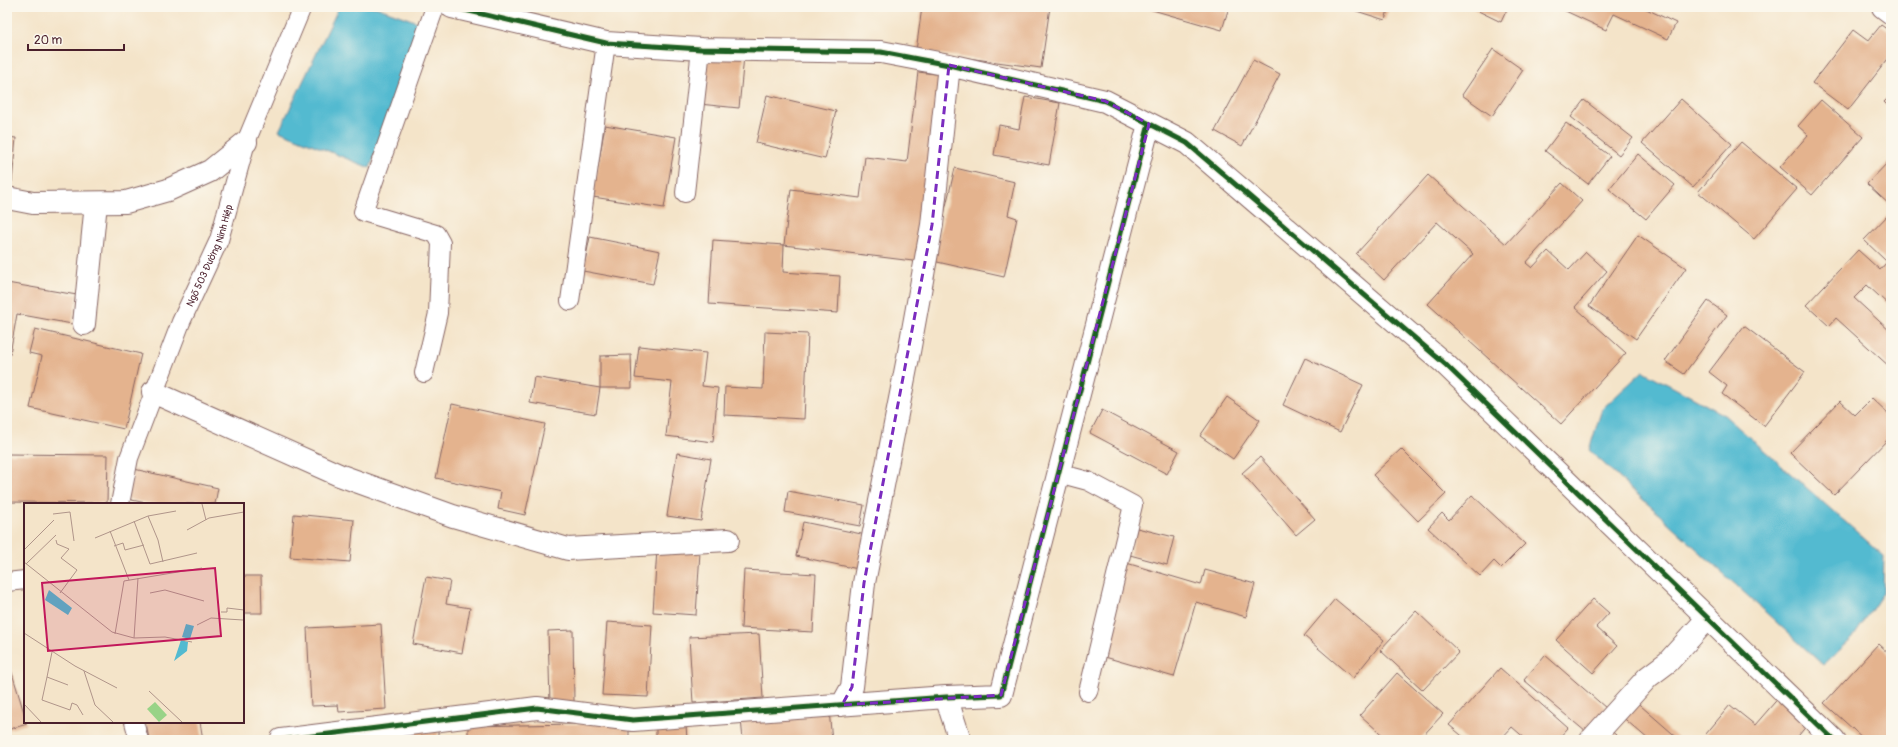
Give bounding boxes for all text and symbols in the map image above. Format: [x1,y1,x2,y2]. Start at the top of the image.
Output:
scale bar [28,26,124,52]
text: 20 m [34,33,63,48]
street label: Ngõ 503 Đường Ninh Hiệp [184,203,236,309]
inset map [24,503,244,723]

